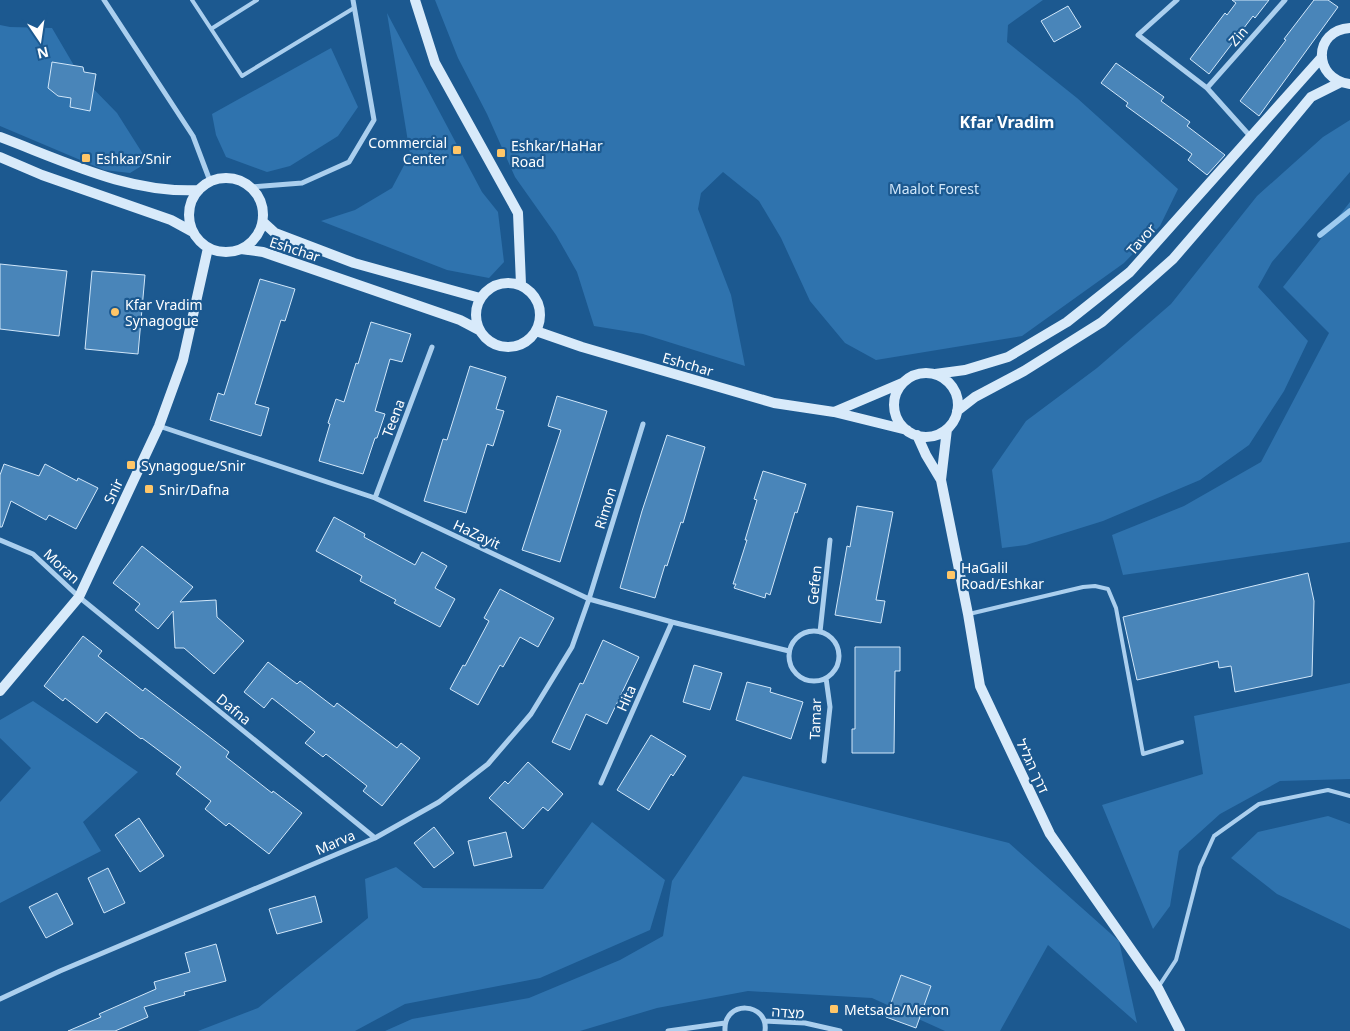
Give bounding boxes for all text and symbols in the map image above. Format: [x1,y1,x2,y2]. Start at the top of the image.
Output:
north arrow [15,15,65,65]
street label: Zin [1224,22,1252,50]
text: N [35,43,51,64]
district label: Kfar Vradim [960,111,1054,133]
place label: Commercial Center [368,133,447,168]
place label: Eshkar/HaHar Road [511,136,603,171]
marker: Commercial Center [451,144,463,156]
marker: Eshkar/HaHar Road [495,147,507,159]
place label: Eshkar/Snir [96,149,171,168]
marker: Eshkar/Snir [80,152,92,164]
park label: Maalot Forest [889,179,979,198]
street label: Tavor [1122,219,1160,259]
street label: Eshchar [267,232,323,266]
place label: Kfar Vradim Synagogue [125,295,203,330]
marker: Kfar Vradim Synagogue [109,306,121,318]
street label: Eshchar [660,348,716,380]
street label: Teena [377,396,409,440]
place label: Synagogue/Snir [141,456,246,475]
marker: Synagogue/Snir [125,459,137,471]
street label: Snir [99,475,127,507]
place label: Snir/Dafna [159,480,229,499]
marker: Snir/Dafna [143,483,155,495]
street label: Rimon [590,485,620,531]
street label: HaZayit [450,515,504,553]
street label: Moran [40,544,84,588]
place label: HaGalil Road/Eshkar [961,558,1044,593]
street label: Gefen [802,564,826,606]
marker: HaGalil Road/Eshkar [945,569,957,581]
street label: Hita [612,682,640,714]
street label: Dafna [213,689,255,729]
street label: Tamar [805,698,825,740]
street label: דרך הגליל [1012,736,1054,797]
street label: Marva [312,825,358,859]
place label: Metsada/Meron [844,1000,949,1019]
street label: מצדה [771,1001,805,1023]
marker: Metsada/Meron [828,1003,840,1015]

